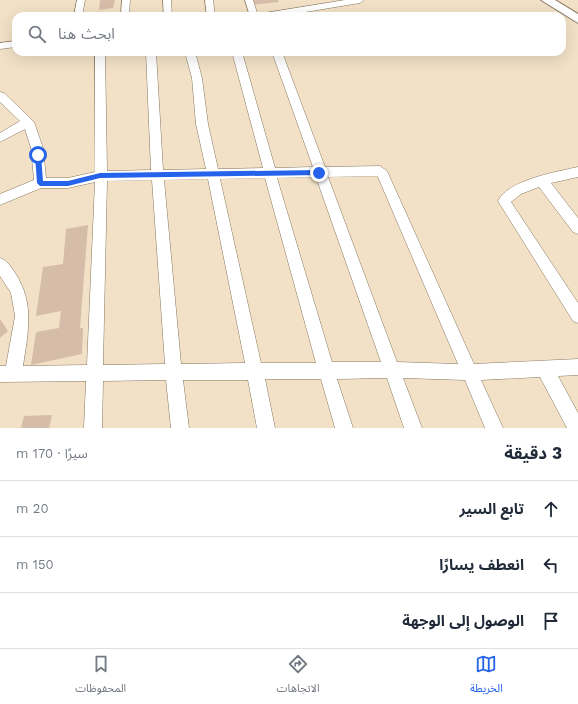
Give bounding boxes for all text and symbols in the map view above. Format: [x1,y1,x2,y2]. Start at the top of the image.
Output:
search box [12,12,566,56]
icon: search [26,23,48,45]
text: ابحث هنا [58,25,115,43]
route start [29,146,47,164]
route end [310,164,328,182]
text: 3 دقيقة [504,443,562,463]
text: سيرًا · 170 m [16,446,88,461]
icon: ahead [540,498,562,520]
text: تابع السير [460,500,524,518]
text: 20 m [16,501,49,516]
icon: left [540,554,562,576]
text: انعطف يسارًا [439,556,524,574]
text: 150 m [16,557,54,572]
icon: arrive [540,610,562,632]
text: الوصول إلى الوجهة [402,612,524,630]
tab: المحفوظات [75,653,126,700]
tab: الاتجاهات [277,653,320,700]
tab: الخريطة [470,653,503,700]

